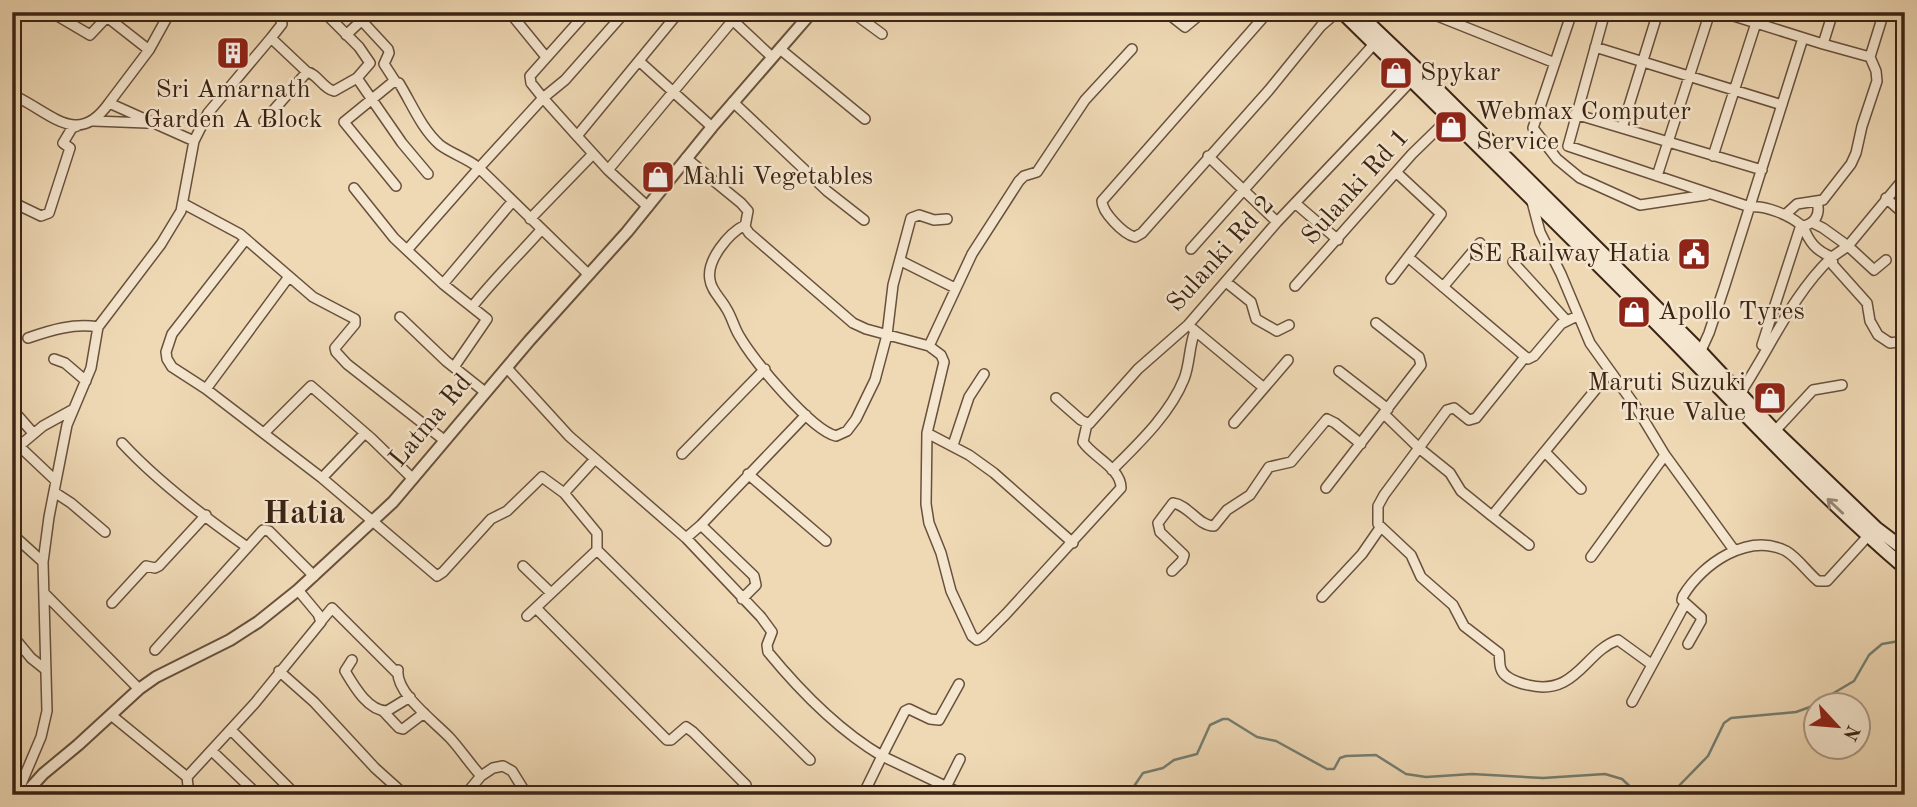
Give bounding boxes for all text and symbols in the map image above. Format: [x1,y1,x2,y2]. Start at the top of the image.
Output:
building icon: Sri Amarnath Garden A Block [214,34,252,72]
shop icon: Spykar [1377,54,1415,92]
place label: Spykar [1420,60,1501,86]
place label: Sri Amarnath Garden A Block [144,77,322,133]
place label: Webmax Computer Service [1476,99,1691,155]
shop icon: Webmax Computer Service [1432,108,1470,146]
street label: Sulanki Rd 1 [1297,124,1415,250]
shop icon: Mahli Vegetables [639,158,677,196]
place label: Mahli Vegetables [682,164,873,190]
street label: Sulanki Rd 2 [1162,191,1280,317]
public building icon: SE Railway Hatia [1675,235,1713,273]
place label: SE Railway Hatia [1468,241,1670,267]
shop icon: Apollo Tyres [1615,293,1653,331]
place label: Apollo Tyres [1658,299,1805,325]
street label: Latma Rd [385,370,477,472]
place label: Maruti Suzuki True Value [1588,370,1746,426]
shop icon: Maruti Suzuki True Value [1751,379,1789,417]
district label: Hatia [263,498,345,531]
one-way arrow [1826,498,1844,514]
north arrow [1801,692,1871,762]
text: N [1838,722,1862,743]

